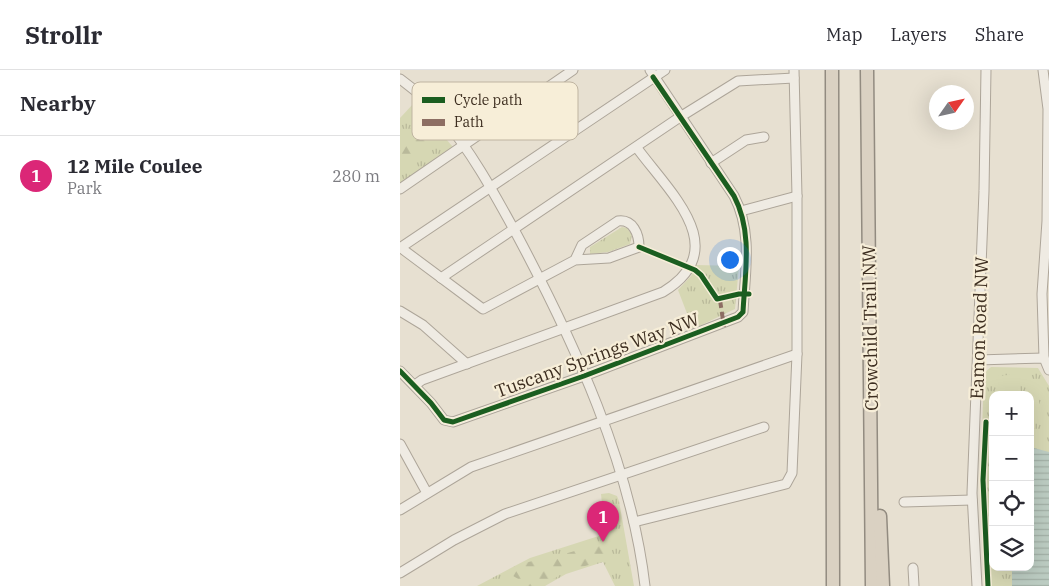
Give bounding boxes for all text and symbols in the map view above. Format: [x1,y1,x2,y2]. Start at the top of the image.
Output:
text: Strollr [25,19,102,51]
text: Map [826,23,863,46]
text: Layers [891,23,947,46]
text: Share [975,23,1024,46]
legend [412,82,578,140]
north arrow [929,85,974,130]
text: Nearby [20,89,96,117]
text: Cycle path [454,91,523,109]
text: Path [454,113,484,131]
text: 12 Mile Coulee [67,154,202,178]
text: 1 [31,166,41,186]
text: 280 m [332,166,380,186]
text: Park [67,178,102,198]
street label: Crowchild Trail NW [857,244,883,411]
your location [717,247,743,273]
street label: Eamon Road NW [965,256,993,400]
street label: Tuscany Springs Way NW [492,307,703,403]
map controls [989,391,1034,571]
button: + [989,391,1034,436]
button: − [989,436,1034,481]
button: locate [989,481,1034,526]
pin: 1 [587,501,619,542]
button: layers [989,526,1034,571]

